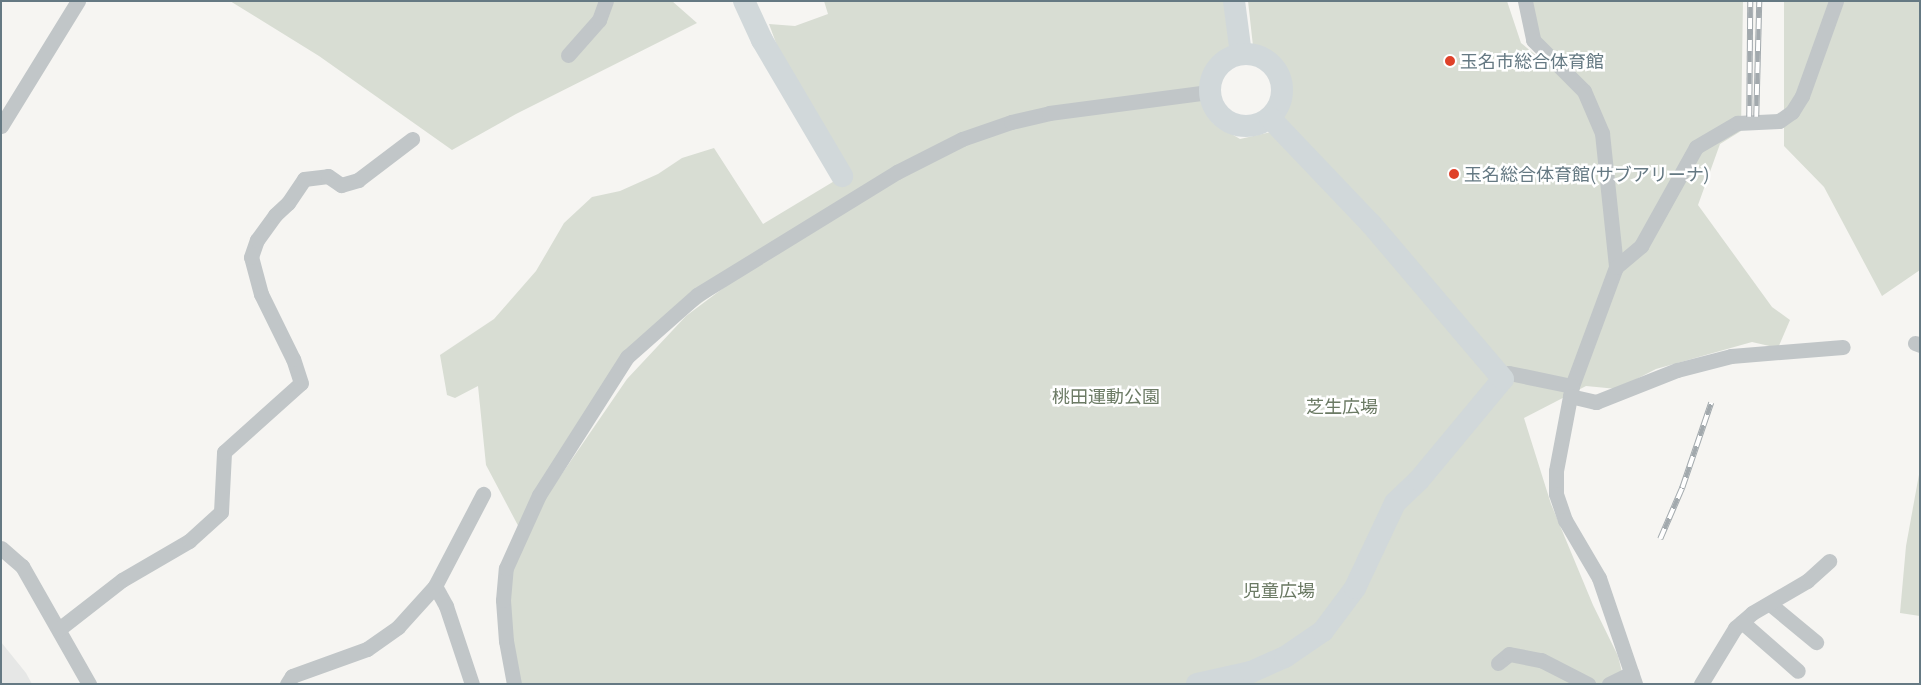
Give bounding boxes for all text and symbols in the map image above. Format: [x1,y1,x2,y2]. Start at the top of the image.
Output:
place label: 玉名市総合体育館 [1460,50,1604,72]
marker: 玉名市総合体育館 [1444,55,1456,67]
place label: 玉名総合体育館(サブアリーナ) [1464,163,1709,185]
marker: 玉名総合体育館(サブアリーナ) [1448,168,1460,180]
park label: 桃田運動公園 [1052,385,1160,407]
park label: 芝生広場 [1306,395,1378,417]
park label: 児童広場 [1243,579,1315,601]

